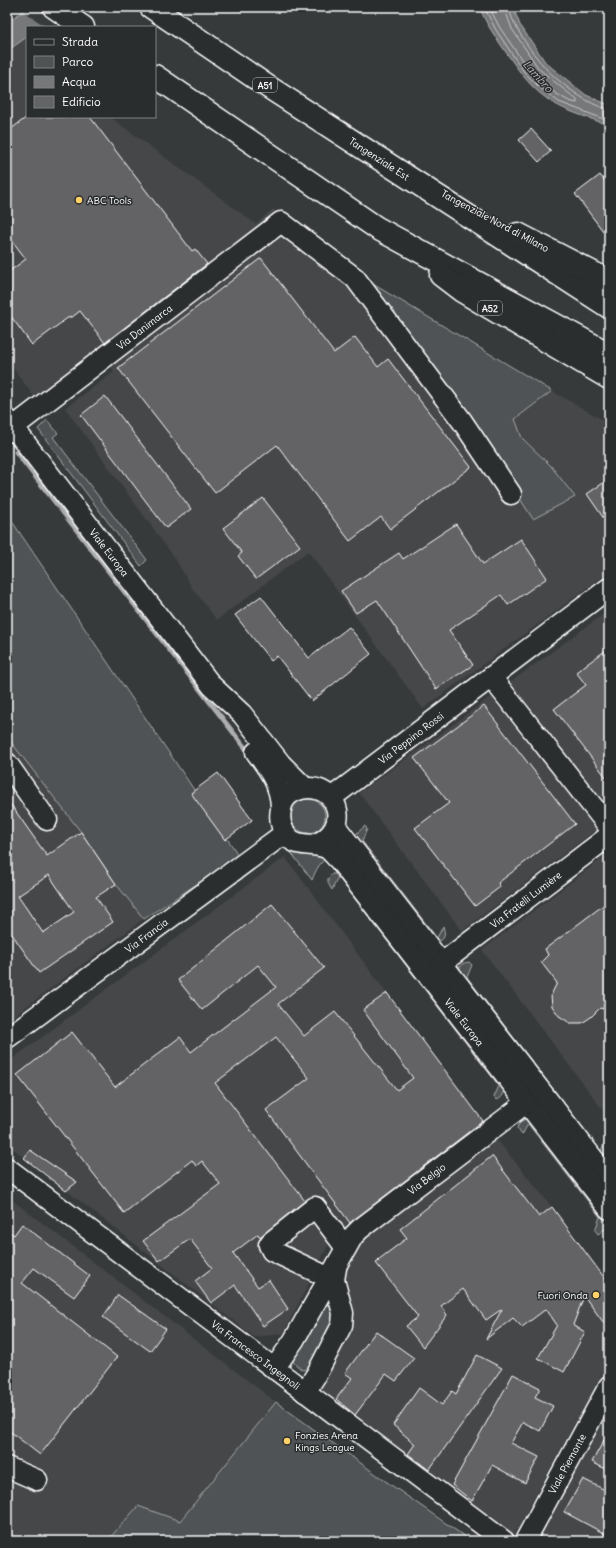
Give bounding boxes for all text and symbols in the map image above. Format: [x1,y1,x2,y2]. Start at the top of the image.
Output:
legend [26,26,156,118]
text: Strada [62,34,98,49]
text: Parco [62,54,94,69]
water label: Lambro [520,57,557,96]
text: Acqua [62,74,96,89]
road number: A51 [253,78,277,92]
text: Edificio [62,94,101,109]
street label: Tangenziale Est [347,134,412,183]
street label: Tangenziale Nord di Milano [439,187,552,255]
place label: ABC Tools [87,194,132,207]
marker: ABC Tools [74,195,84,205]
street label: Via Danimarca [114,301,175,352]
road number: A52 [478,301,502,315]
street label: Viale Europa [87,526,132,579]
street label: Via Peppino Rossi [376,709,446,767]
street label: Via Fratelli Lumière [487,868,564,931]
street label: Via Francia [122,915,171,956]
street label: Viale Europa [442,996,487,1049]
street label: Via Belgio [405,1160,448,1197]
place label: Fuori Onda [537,1289,588,1302]
marker: Fuori Onda [591,1290,601,1300]
street label: Via Francesco Ingegnoli [209,1317,303,1392]
place label: Fonzies Arena Kings League [295,1429,358,1454]
street label: Viale Piemonte [545,1431,589,1496]
marker: Fonzies Arena Kings League [282,1436,292,1446]

